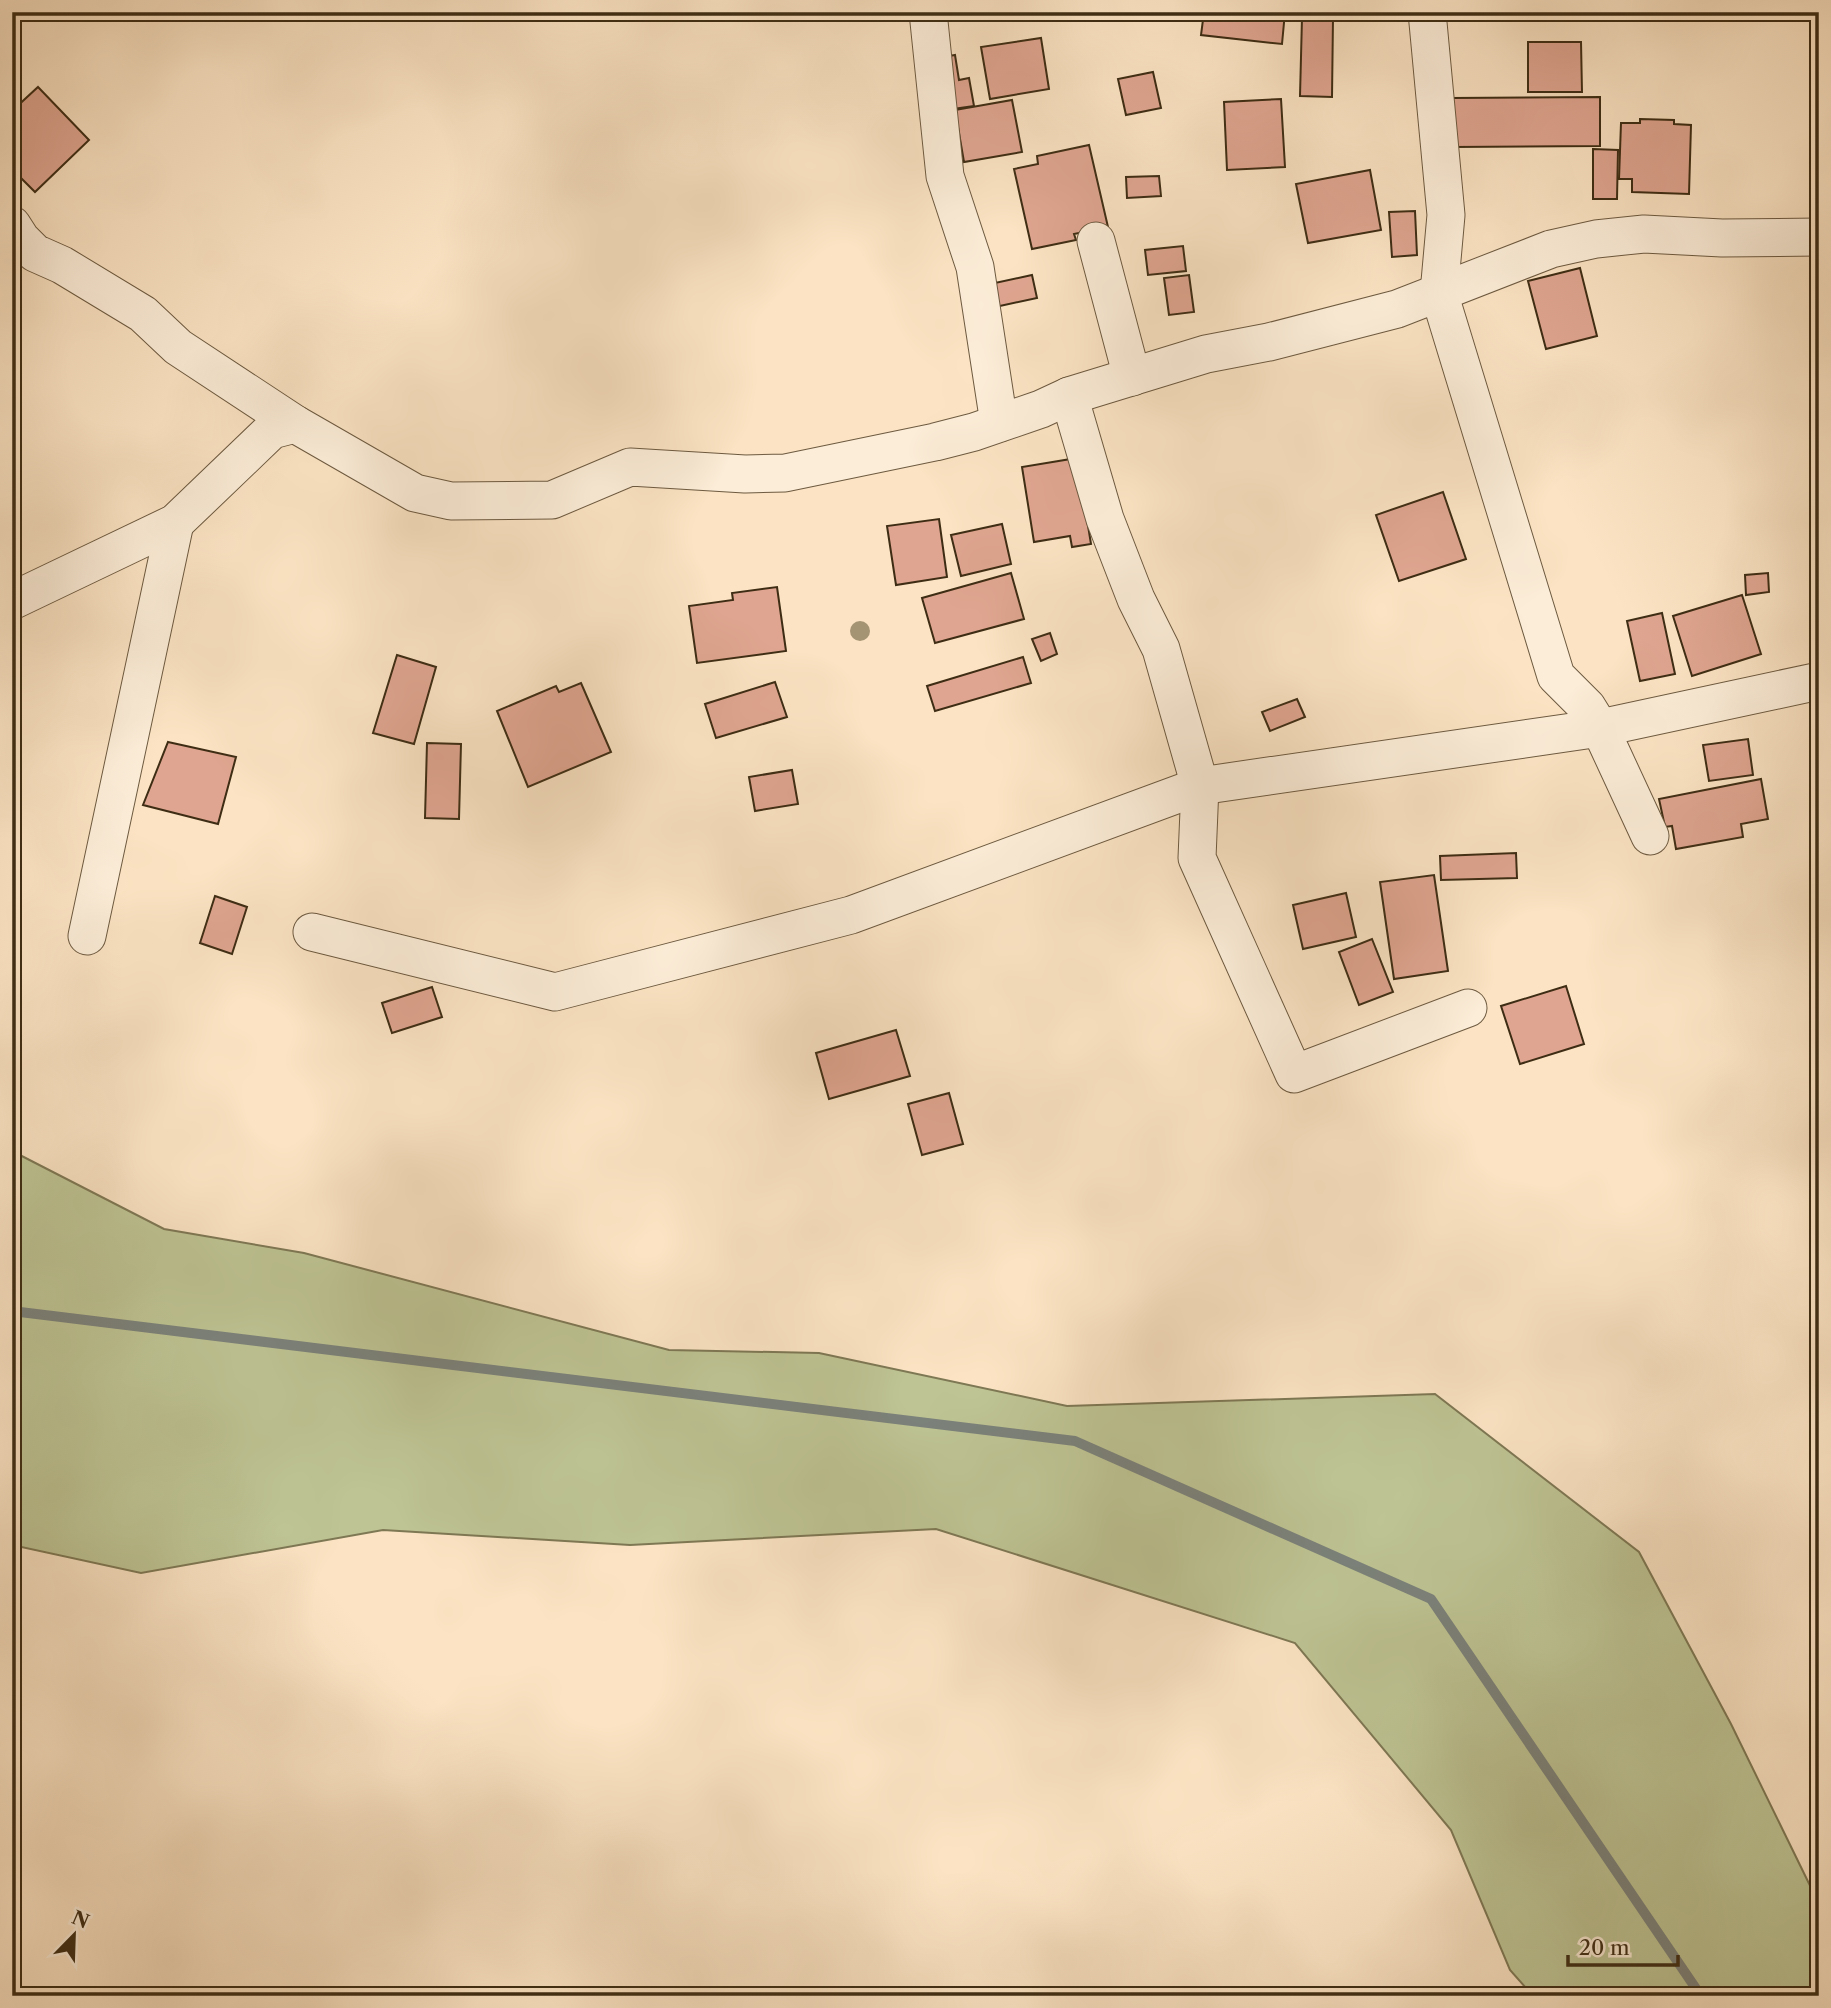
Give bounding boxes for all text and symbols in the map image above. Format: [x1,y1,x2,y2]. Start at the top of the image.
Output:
north arrow [38,1899,108,1969]
text: N [68,1906,93,1934]
scale bar [1568,1924,1679,1968]
text: 20 m [1579,1935,1630,1960]

